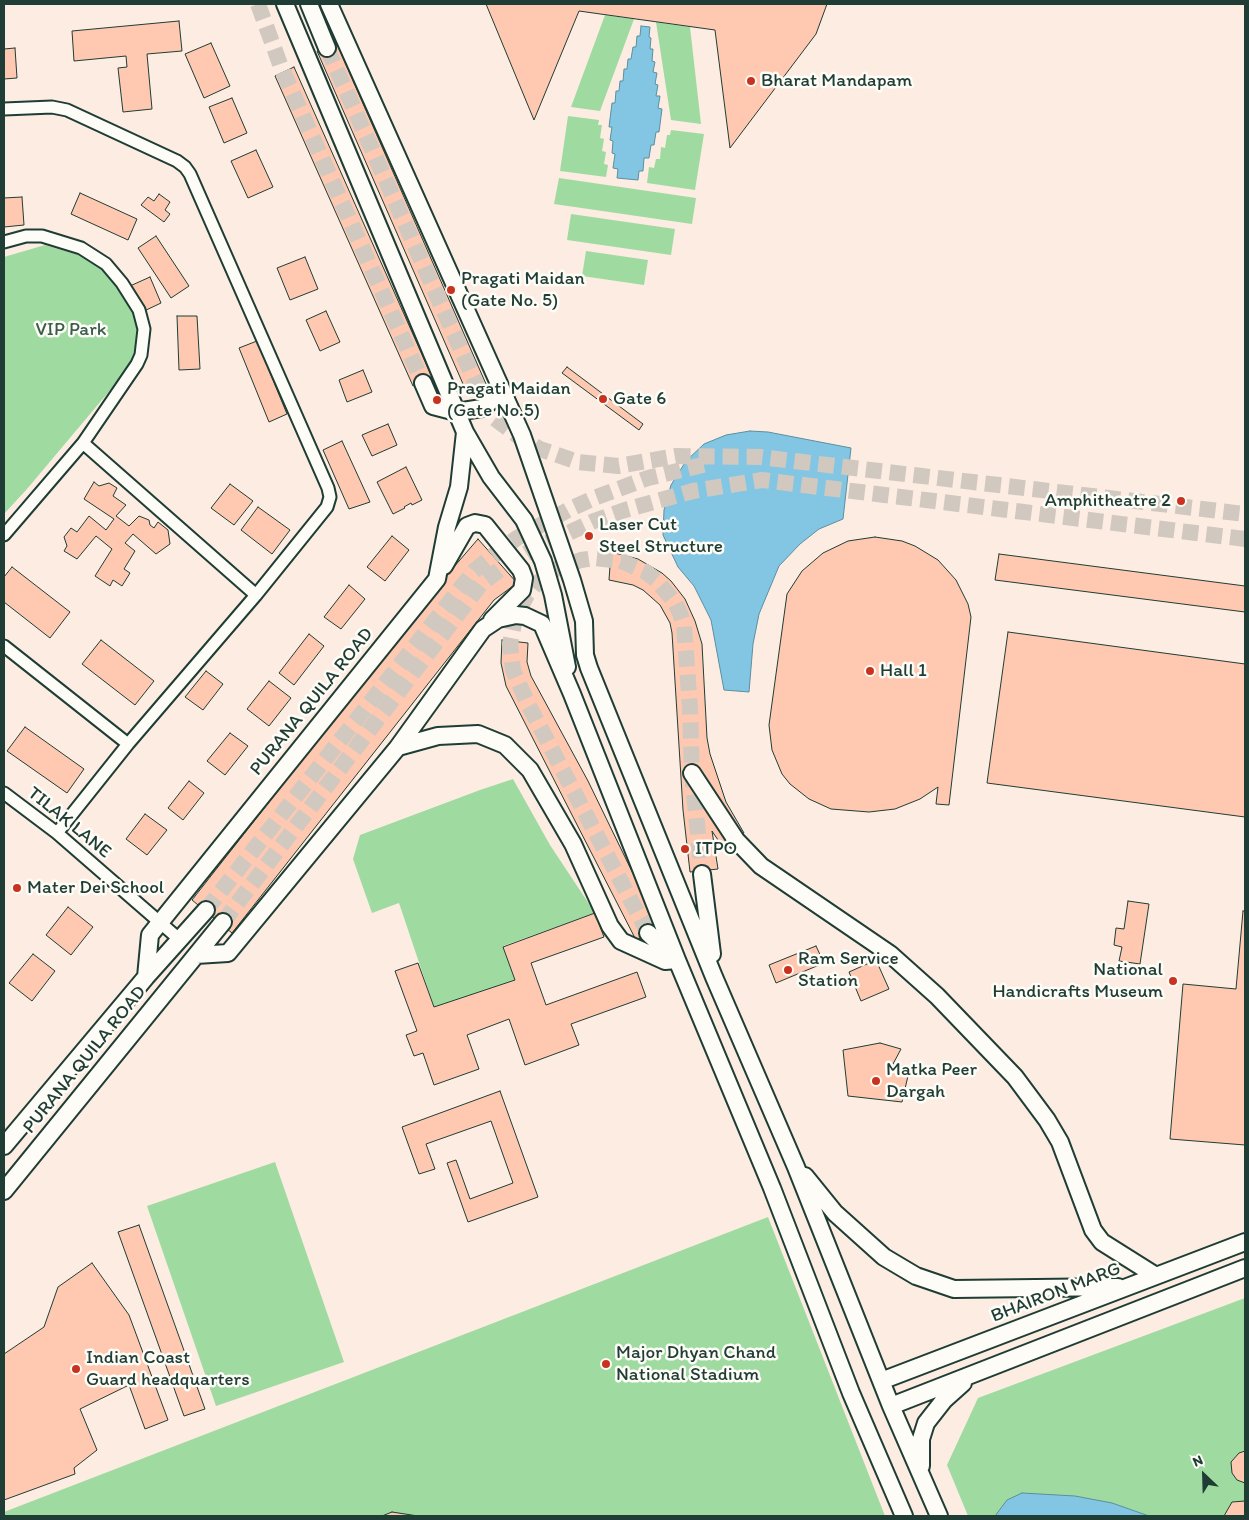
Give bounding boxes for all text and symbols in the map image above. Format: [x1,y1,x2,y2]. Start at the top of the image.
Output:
place label: Bharat Mandapam [761,70,912,92]
marker: Bharat Mandapam [745,75,757,87]
place label: Pragati Maidan (Gate No. 5) [461,268,585,312]
marker: Pragati Maidan (Gate No. 5) [445,284,457,296]
park label: VIP Park [36,319,106,341]
place label: Pragati Maidan (Gate No.5) [447,378,571,422]
place label: Gate 6 [613,388,666,410]
marker: Gate 6 [597,393,609,405]
marker: Pragati Maidan (Gate No.5) [431,394,443,406]
place label: Amphitheatre 2 [1045,490,1171,512]
marker: Amphitheatre 2 [1175,495,1187,507]
place label: Laser Cut Steel Structure [599,514,723,558]
marker: Laser Cut Steel Structure [583,530,595,542]
street label: PURANA QUILA ROAD [245,624,379,780]
place label: Hall 1 [880,660,927,682]
marker: Hall 1 [864,665,876,677]
street label: TILAK LANE [23,782,115,864]
place label: ITPO [695,838,737,860]
marker: ITPO [679,843,691,855]
place label: Mater Dei School [27,877,164,899]
marker: Mater Dei School [11,882,23,894]
place label: Ram Service Station [798,948,899,992]
place label: National Handicrafts Museum [992,959,1163,1003]
marker: Ram Service Station [782,964,794,976]
marker: National Handicrafts Museum [1167,975,1179,987]
street label: PURANA QUILA ROAD [18,982,152,1138]
place label: Matka Peer Dargah [886,1059,977,1103]
marker: Matka Peer Dargah [870,1075,882,1087]
street label: BHAIRON MARG [988,1258,1124,1328]
place label: Major Dhyan Chand National Stadium [616,1342,776,1386]
place label: Indian Coast Guard headquarters [86,1347,250,1391]
marker: Major Dhyan Chand National Stadium [600,1358,612,1370]
marker: Indian Coast Guard headquarters [70,1363,82,1375]
north arrow [1179,1450,1229,1500]
text: N [1190,1451,1205,1471]

